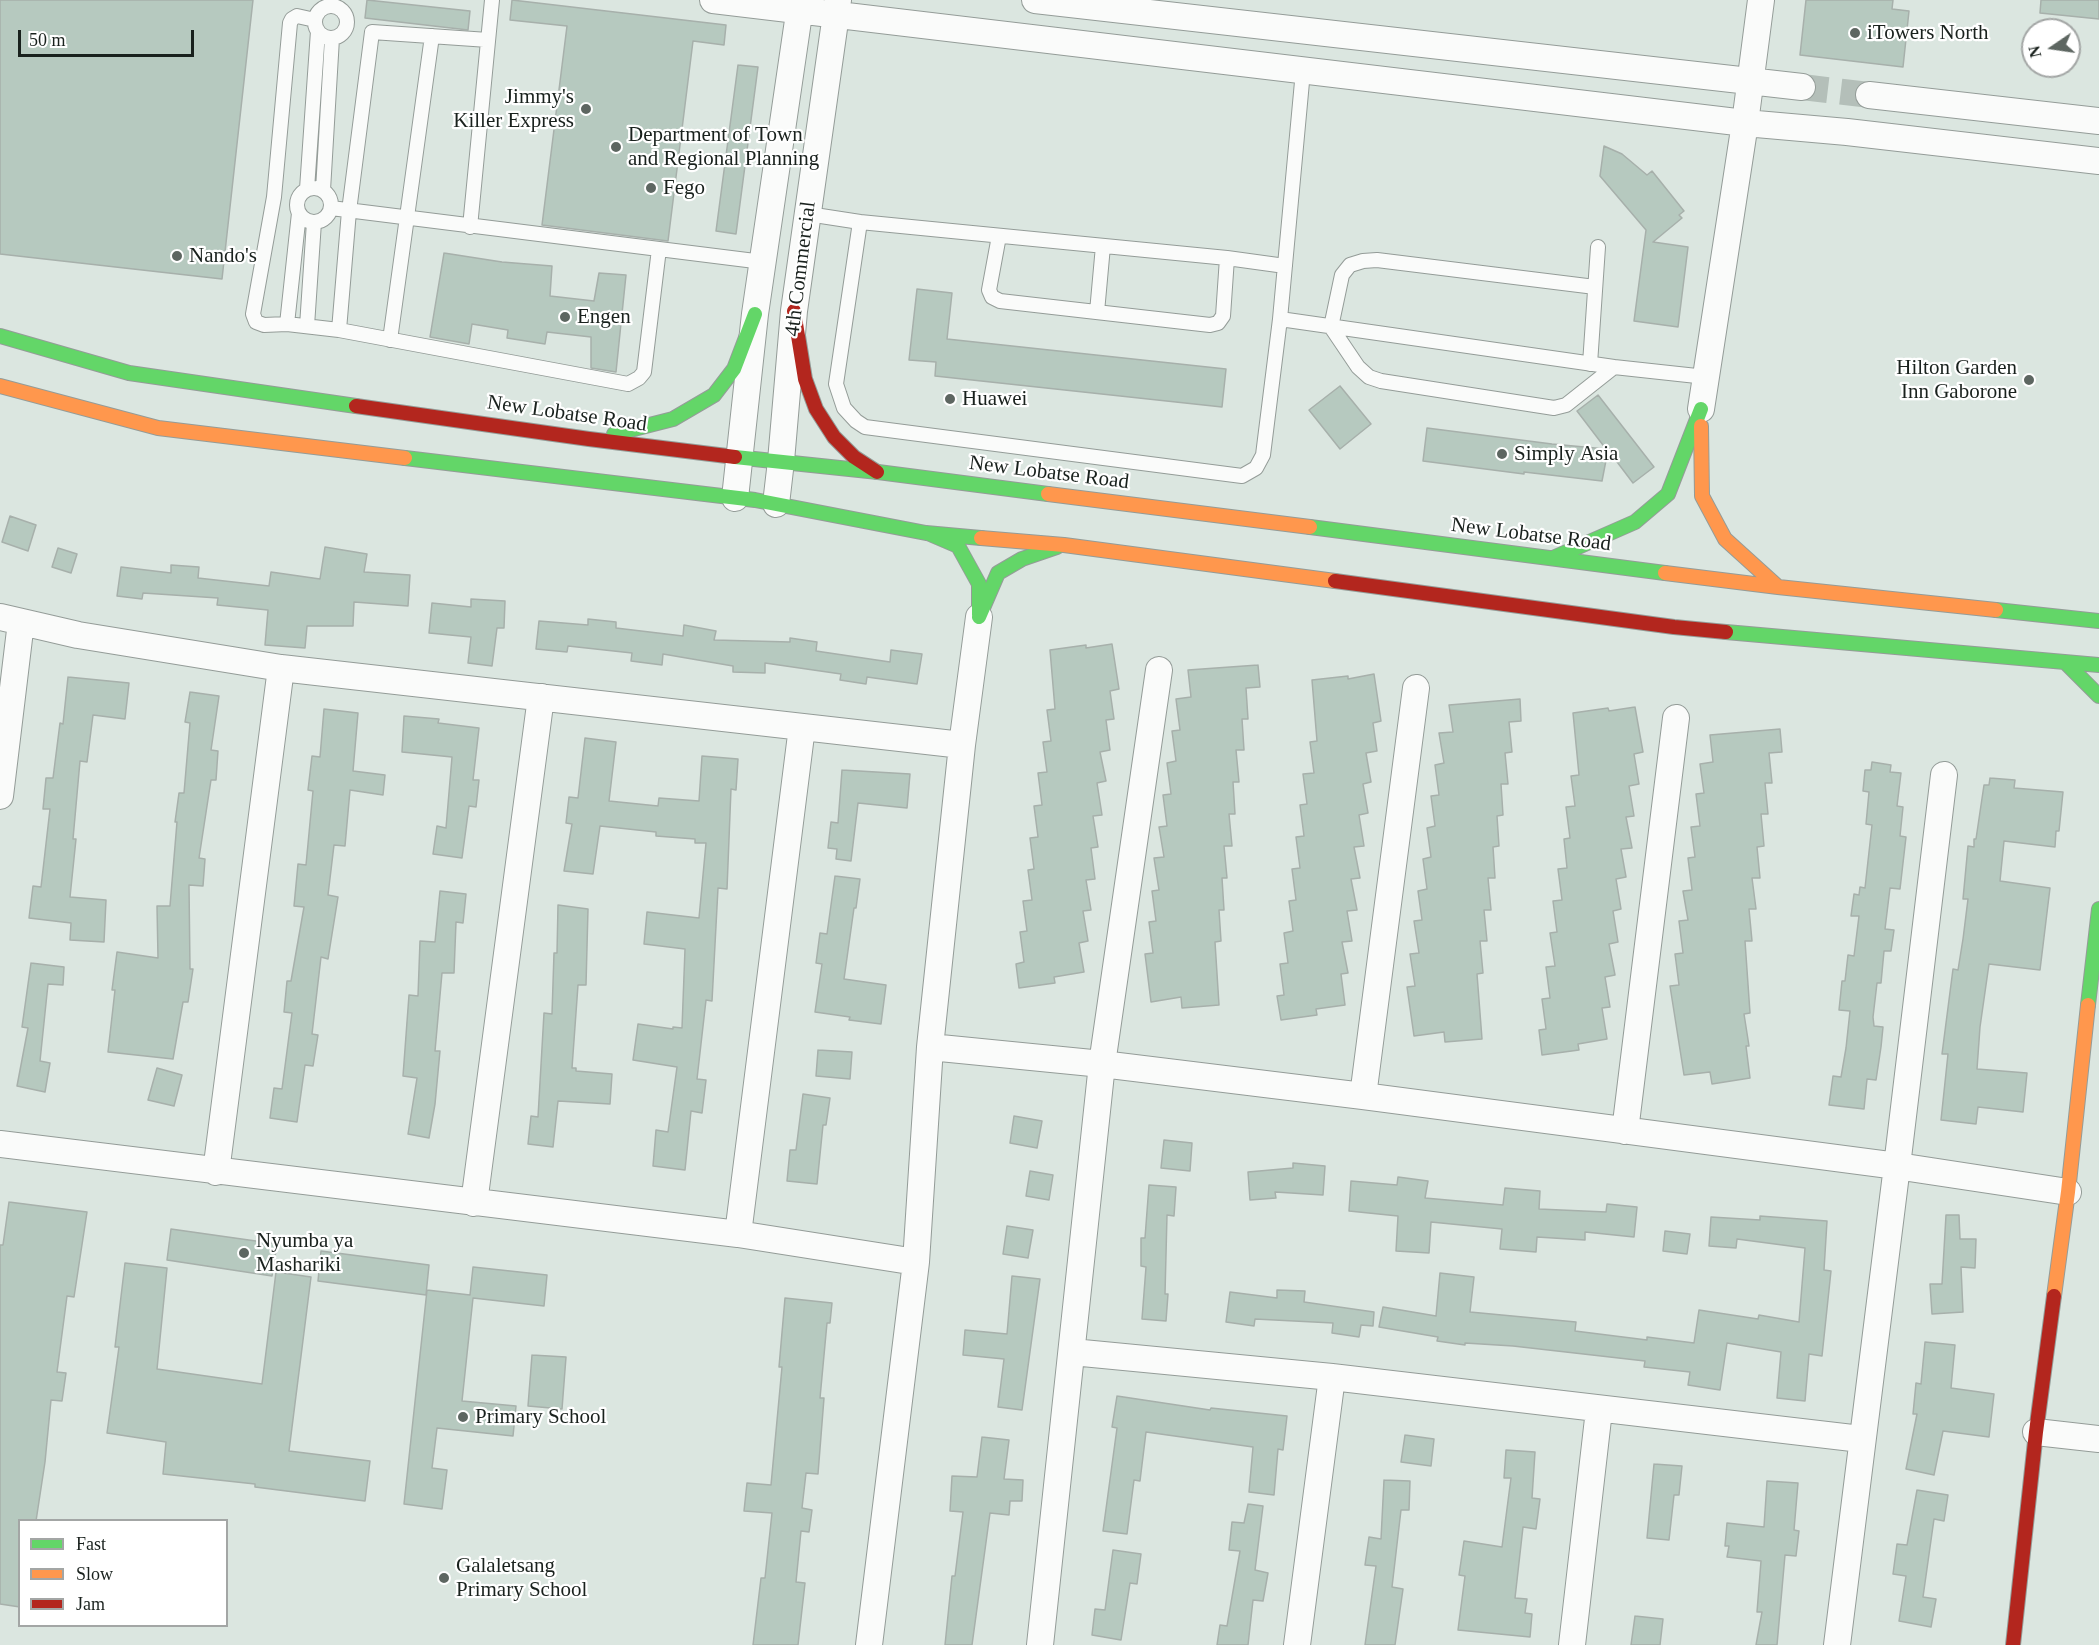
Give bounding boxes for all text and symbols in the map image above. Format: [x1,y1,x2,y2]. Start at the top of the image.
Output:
scale bar [21,18,196,56]
north arrow [2021,18,2081,78]
place label: iTowers North [1867,20,1989,46]
marker: iTowers North [1848,26,1862,40]
text: 50 m [29,30,66,50]
text: N [2025,44,2045,59]
place label: Jimmy's Killer Express [453,84,574,134]
marker: Jimmy's Killer Express [579,102,593,116]
place label: Department of Town and Regional Planning [628,122,819,172]
marker: Department of Town and Regional Planning [609,140,623,154]
place label: Fego [663,175,705,201]
marker: Fego [644,181,658,195]
street label: 4th Commercial [780,200,822,338]
place label: Nando's [189,243,257,269]
marker: Nando's [170,249,184,263]
place label: Engen [577,304,631,330]
marker: Engen [558,310,572,324]
place label: Hilton Garden Inn Gaborone [1896,355,2017,405]
marker: Hilton Garden Inn Gaborone [2022,373,2036,387]
place label: Huawei [962,386,1027,412]
street label: New Lobatse Road [486,390,648,438]
marker: Huawei [943,392,957,406]
place label: Simply Asia [1514,441,1618,467]
marker: Simply Asia [1495,447,1509,461]
street label: New Lobatse Road [968,451,1130,495]
street label: New Lobatse Road [1450,513,1612,557]
place label: Nyumba ya Mashariki [256,1228,353,1278]
marker: Nyumba ya Mashariki [237,1246,251,1260]
place label: Primary School [475,1404,606,1430]
marker: Primary School [456,1410,470,1424]
legend [18,1519,228,1627]
text: Fast [76,1534,106,1554]
place label: Galaletsang Primary School [456,1553,587,1603]
text: Slow [76,1564,113,1584]
marker: Galaletsang Primary School [437,1571,451,1585]
text: Jam [76,1594,105,1614]

